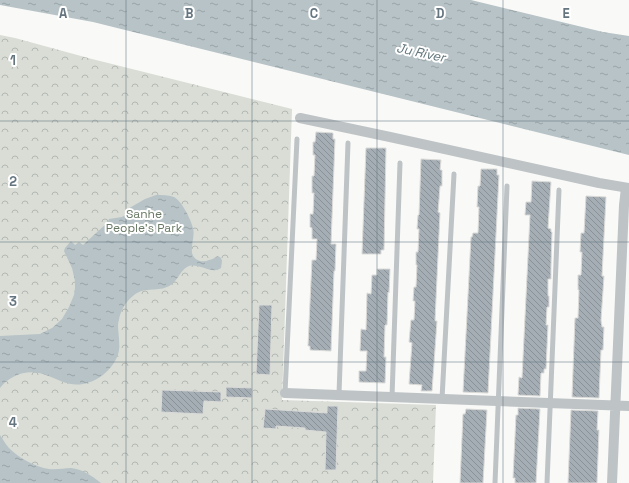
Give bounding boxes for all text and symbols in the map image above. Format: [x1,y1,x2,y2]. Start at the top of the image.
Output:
text: A [59,5,68,22]
text: B [185,5,194,22]
text: C [310,5,318,22]
text: D [436,5,445,22]
text: E [562,5,570,22]
water label: Ju River [395,39,449,66]
text: 1 [10,52,16,69]
text: 2 [9,173,17,190]
park label: Sanhe People's Park [106,206,183,236]
text: 3 [9,293,17,310]
text: 4 [9,414,17,431]

